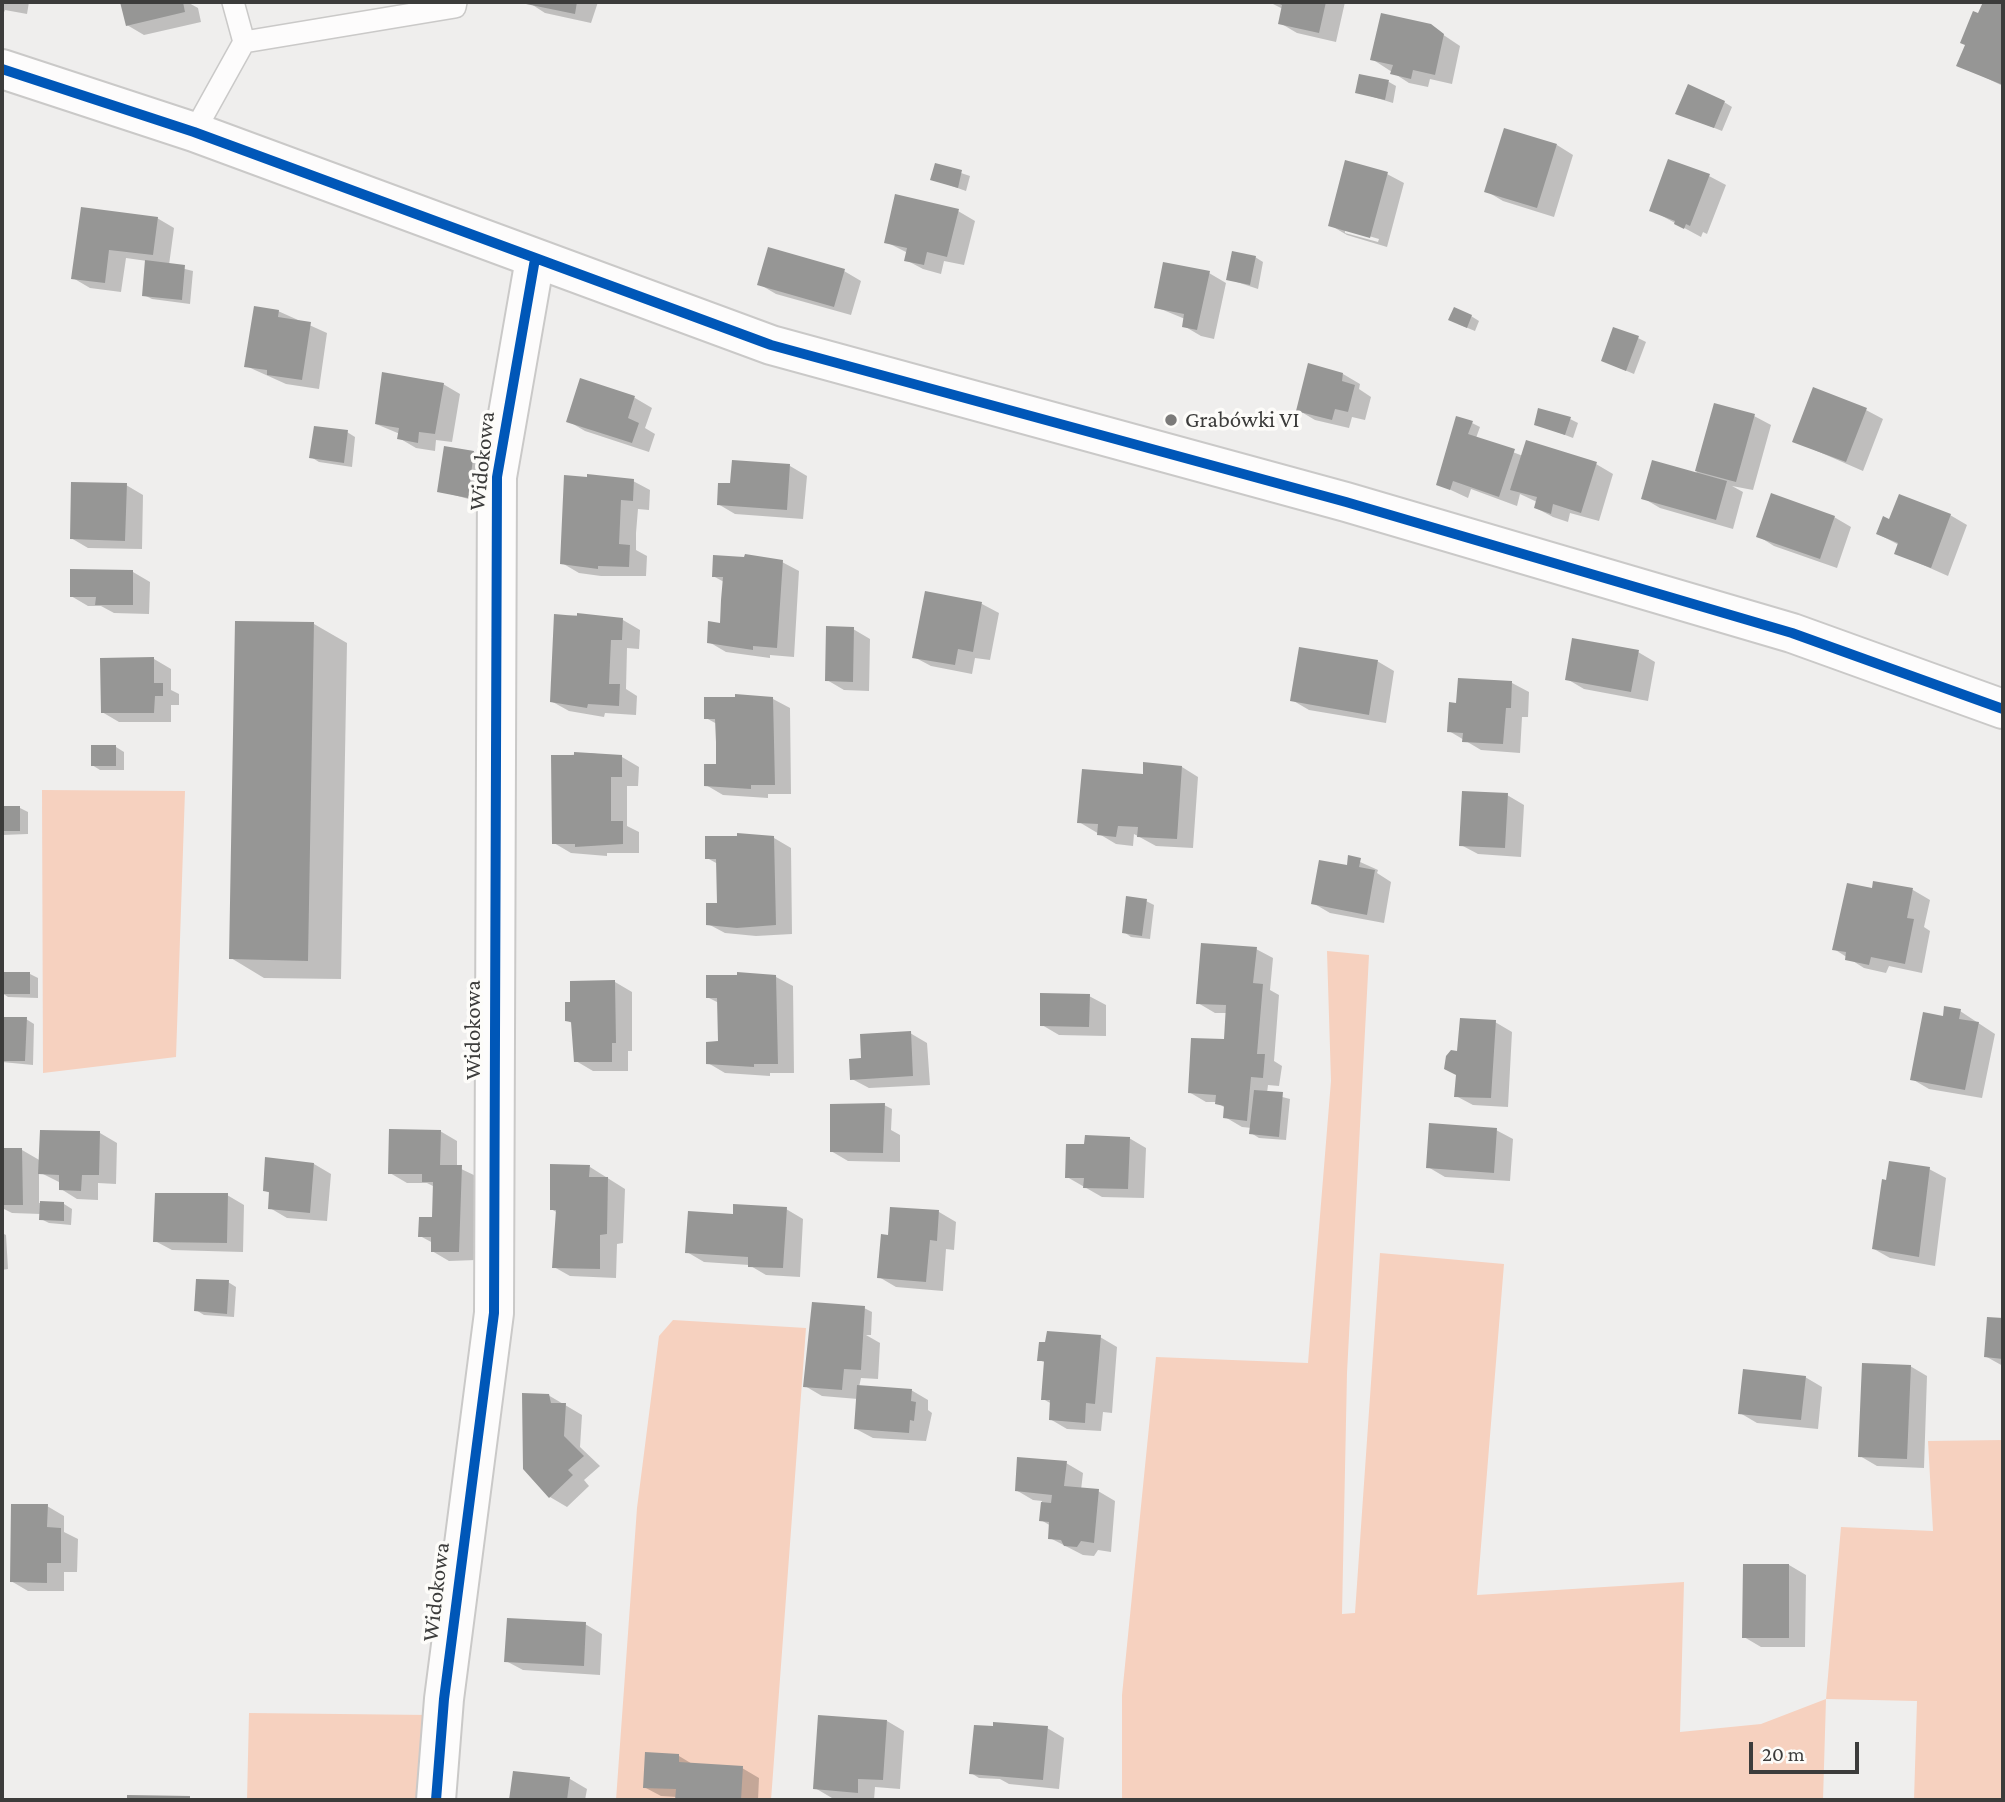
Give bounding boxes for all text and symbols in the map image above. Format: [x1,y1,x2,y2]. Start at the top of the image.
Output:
place label: Grabówki VI [1185,406,1299,434]
street label: Widokowa [463,410,501,512]
marker: Grabówki VI [1163,412,1179,428]
street label: Widokowa [459,980,487,1080]
street label: Widokowa [416,1541,456,1643]
scale bar [1753,1728,1863,1772]
text: 20 m [1762,1742,1805,1766]

